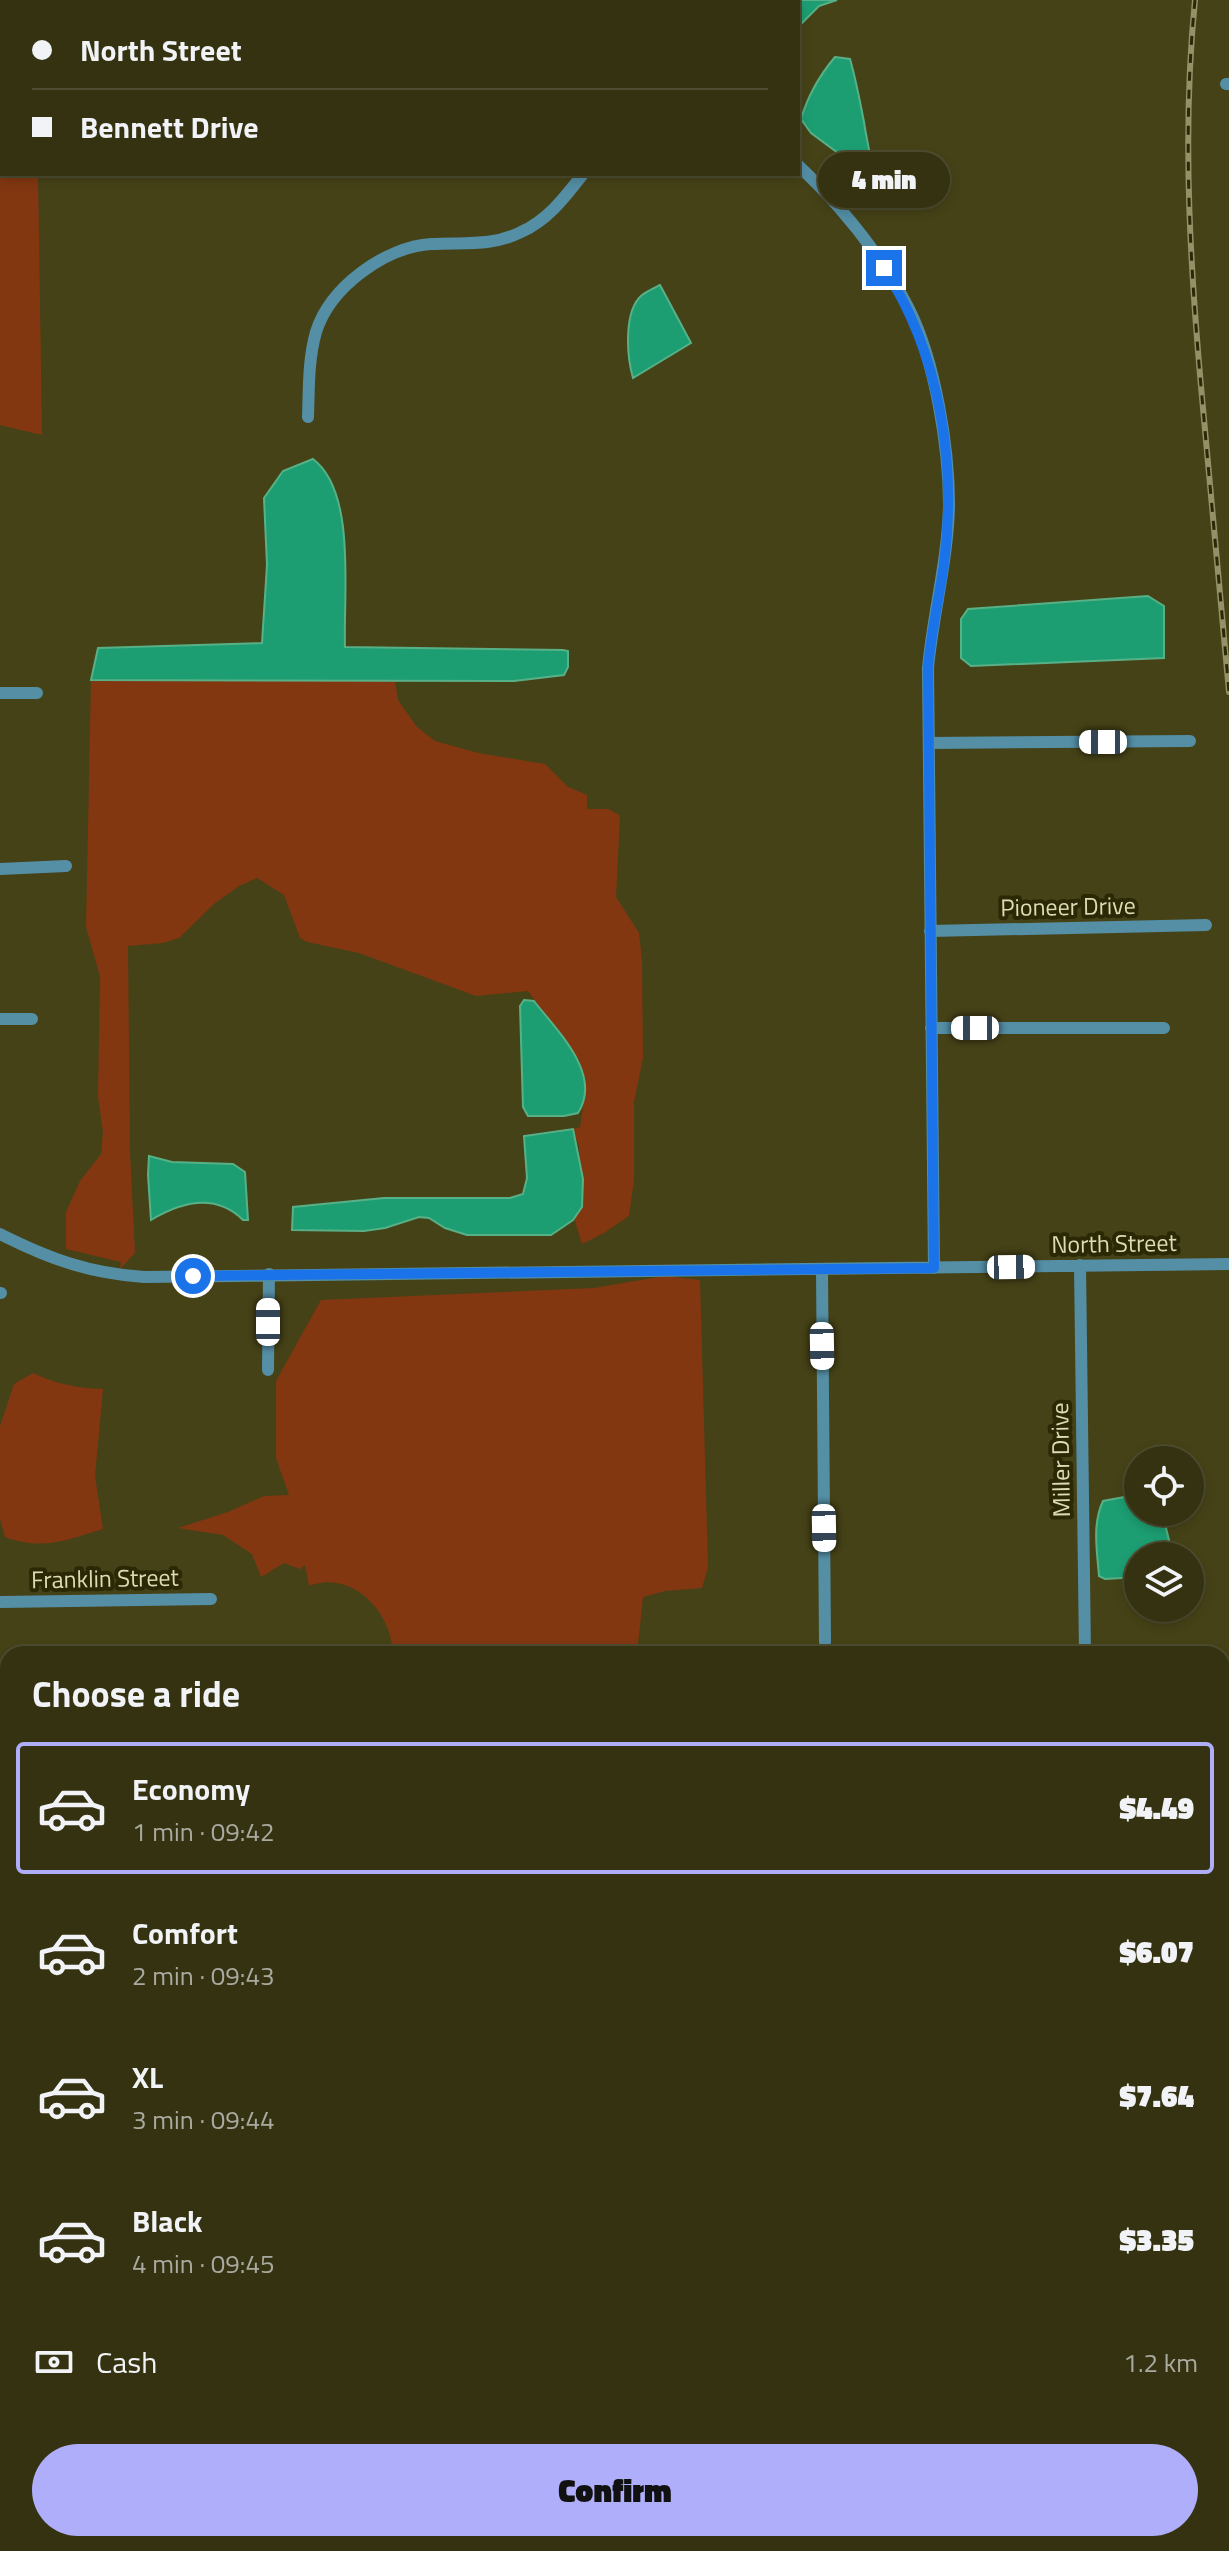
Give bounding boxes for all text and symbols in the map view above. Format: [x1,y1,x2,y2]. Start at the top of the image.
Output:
text: North Street [80,27,242,73]
text: Bennett Drive [80,104,259,150]
callout: 4 min [818,152,950,208]
text: 4 min [852,160,916,199]
route end [866,250,902,286]
car [1079,730,1127,754]
street label: Pioneer Drive [1000,887,1136,925]
car [951,1016,999,1040]
street label: North Street [1051,1224,1178,1262]
car [987,1255,1035,1279]
route start [175,1258,211,1294]
car [256,1298,280,1346]
car [810,1322,834,1370]
street label: Miller Drive [1041,1402,1079,1518]
map controls [1124,1446,1204,1622]
button: locate [1124,1446,1204,1526]
car [812,1504,836,1552]
button: layers [1124,1542,1204,1622]
street label: Franklin Street [31,1559,180,1597]
text: Choose a ride [32,1666,240,1721]
text: Economy [132,1766,250,1812]
icon: car [36,1772,108,1844]
text: $4.49 [1120,1785,1194,1831]
text: 1 min · 09:42 [132,1812,275,1851]
text: Comfort [132,1910,238,1956]
icon: car [36,1916,108,1988]
text: $6.07 [1120,1929,1194,1975]
text: 2 min · 09:43 [132,1956,275,1995]
text: XL [132,2054,163,2100]
icon: car [36,2060,108,2132]
text: $7.64 [1120,2073,1194,2119]
text: 3 min · 09:44 [132,2100,275,2139]
text: Black [132,2198,203,2244]
icon: car [36,2204,108,2276]
text: $3.35 [1120,2217,1194,2263]
text: 4 min · 09:45 [132,2244,275,2283]
text: Cash [96,2339,157,2385]
icon: cash [32,2340,76,2384]
text: 1.2 km [1123,2343,1198,2382]
button: Confirm [32,2444,1198,2536]

